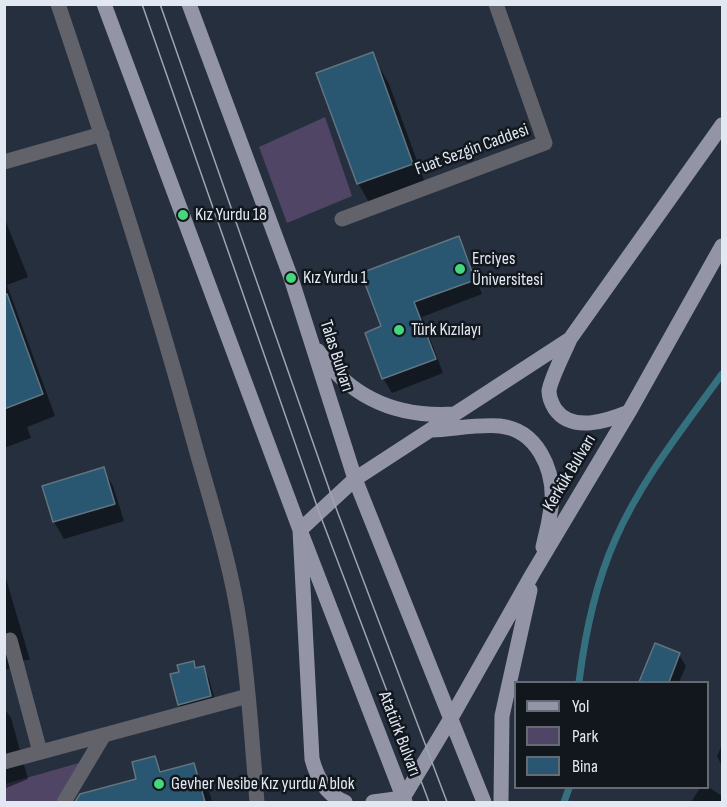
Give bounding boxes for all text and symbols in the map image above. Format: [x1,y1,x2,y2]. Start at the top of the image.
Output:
street label: Fuat Sezgin Caddesi [412,119,532,181]
place label: Kız Yurdu 18 [195,204,267,226]
marker: Kız Yurdu 18 [176,208,190,222]
place label: Erciyes Üniversitesi [472,248,543,290]
marker: Erciyes Üniversitesi [453,262,467,276]
place label: Kız Yurdu 1 [303,267,367,289]
marker: Kız Yurdu 1 [284,271,298,285]
street label: Talas Bulvarı [314,318,358,394]
place label: Türk Kızılayı [411,319,481,341]
marker: Türk Kızılayı [392,323,406,337]
street label: Kerkük Bulvarı [539,431,601,515]
legend [514,681,709,789]
street label: Atatürk Bulvarı [373,689,425,779]
text: Yol [572,696,589,717]
text: Park [572,726,598,747]
text: Bina [572,756,598,777]
place label: Gevher Nesibe Kız yurdu A blok [171,773,355,795]
marker: Gevher Nesibe Kız yurdu A blok [152,777,166,791]

